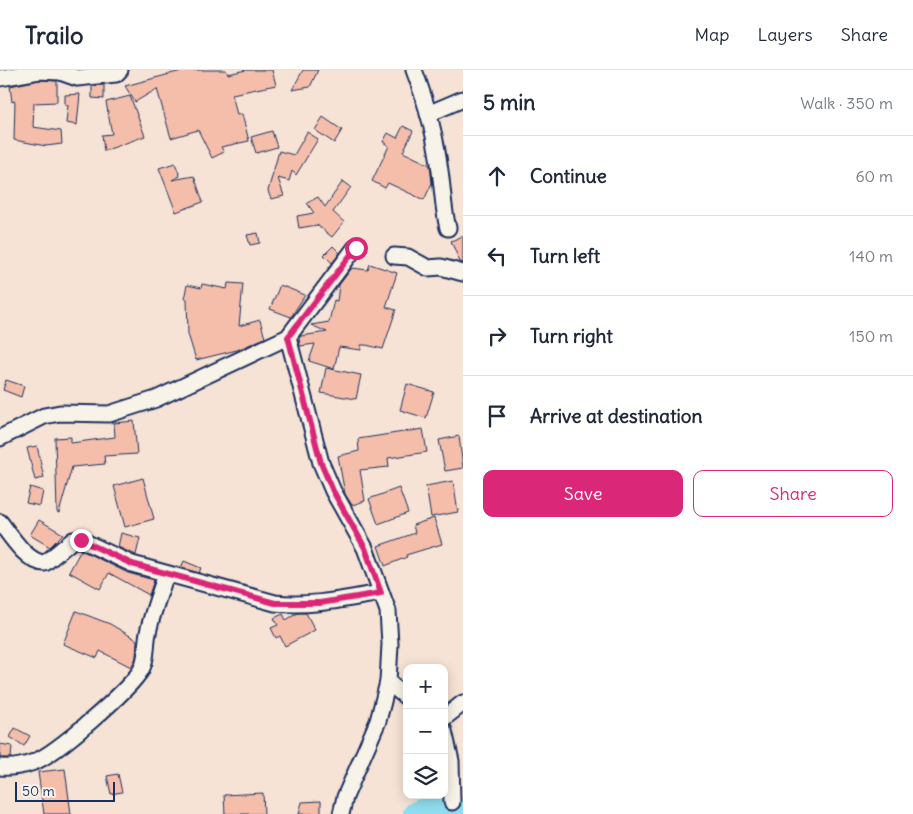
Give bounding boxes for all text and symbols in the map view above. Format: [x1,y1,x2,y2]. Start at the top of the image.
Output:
text: Trailo [25,20,83,50]
text: Map [694,23,729,46]
text: Layers [757,23,813,46]
text: Share [841,23,888,46]
text: 5 min [483,89,535,116]
text: Walk · 350 m [800,93,893,113]
icon: ahead [483,162,511,190]
text: Continue [530,164,607,188]
text: 60 m [855,166,893,186]
route start [345,237,368,260]
icon: left [483,242,511,270]
text: Turn left [530,244,600,268]
text: 140 m [849,246,893,266]
icon: right [483,322,511,350]
text: Turn right [530,324,613,348]
text: 150 m [849,326,893,346]
icon: arrive [483,402,511,430]
text: Arrive at destination [530,404,703,428]
button: Save [483,470,683,517]
button: Share [693,470,893,517]
route end [70,529,93,552]
map controls [403,664,448,799]
button: + [403,664,448,709]
button: − [403,709,448,754]
button: layers [403,754,448,799]
scale bar [15,779,115,802]
text: 50 m [22,782,55,800]

